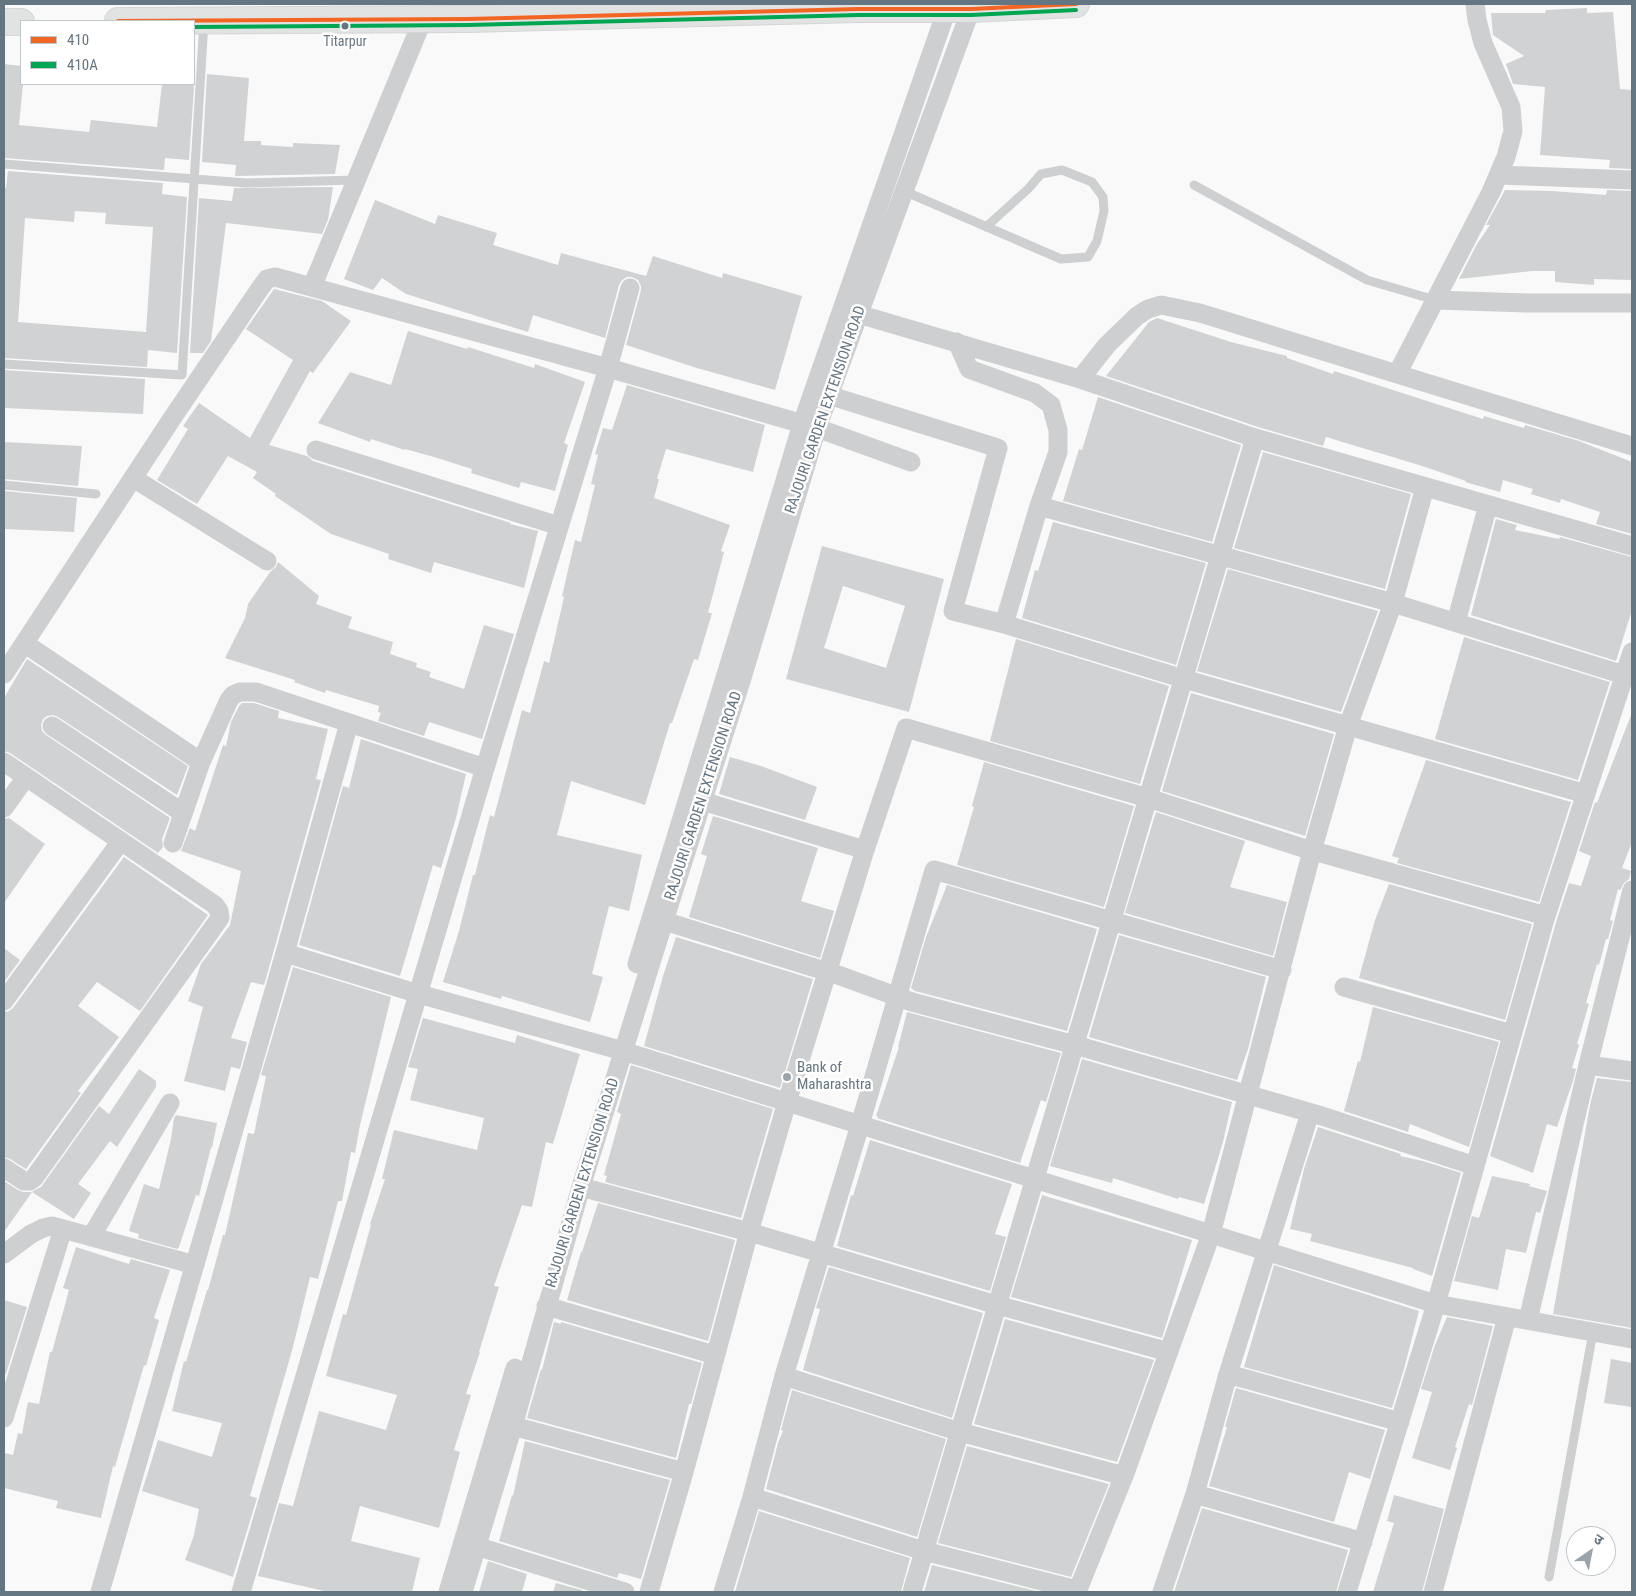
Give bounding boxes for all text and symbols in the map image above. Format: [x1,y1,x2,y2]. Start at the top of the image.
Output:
legend [20,20,195,85]
marker: Titarpur [340,21,350,31]
text: 410 [67,31,89,49]
place label: Titarpur [323,34,367,50]
text: 410A [67,56,98,74]
street label: RAJOURI GARDEN EXTENSION ROAD [782,304,870,516]
street label: RAJOURI GARDEN EXTENSION ROAD [662,689,746,903]
place label: Bank of Maharashtra [797,1059,871,1094]
marker: Bank of Maharashtra [781,1071,793,1083]
street label: RAJOURI GARDEN EXTENSION ROAD [542,1076,624,1290]
north arrow [1566,1526,1616,1576]
text: उ [1591,1530,1606,1548]

